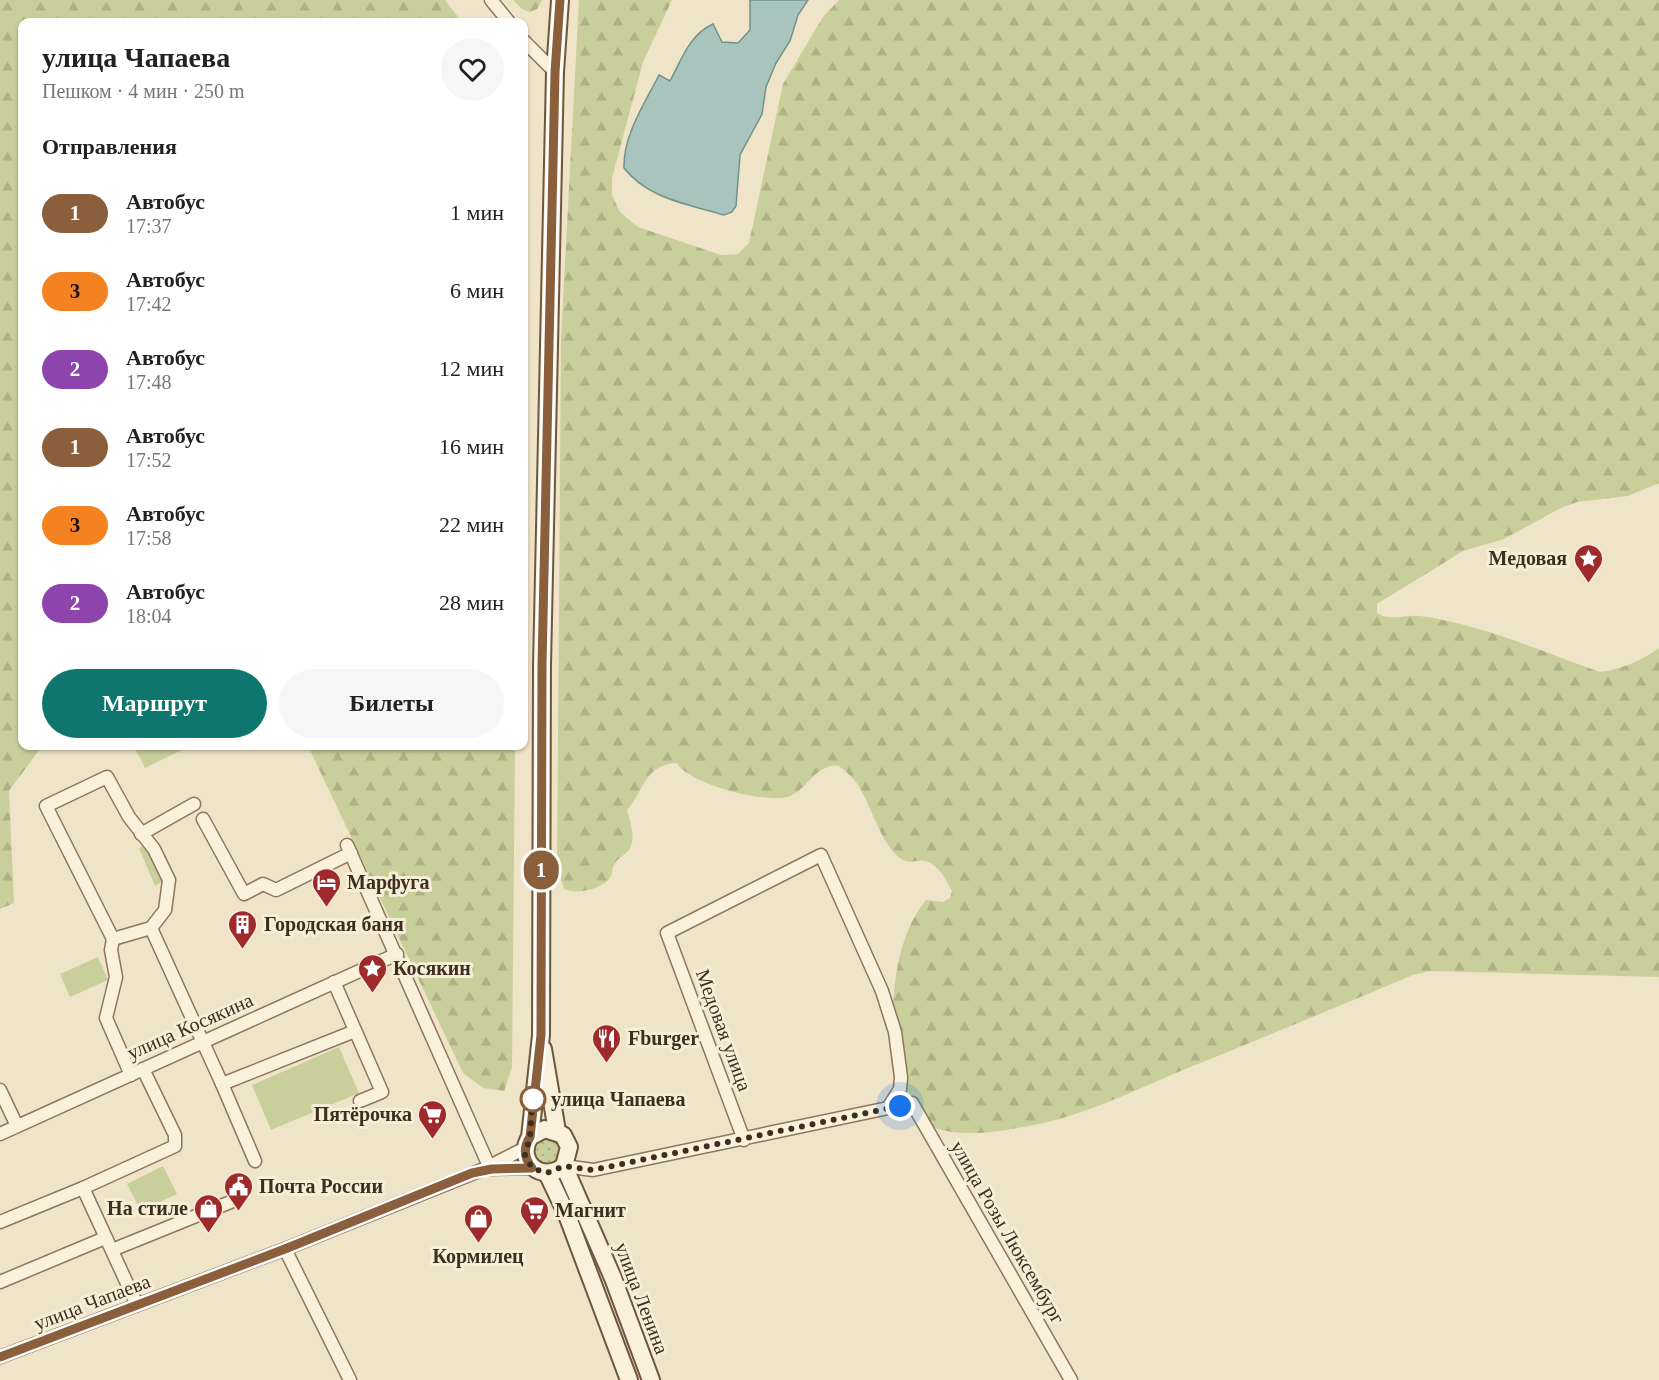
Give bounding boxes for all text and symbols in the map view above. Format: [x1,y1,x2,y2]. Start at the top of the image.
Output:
button: heart [441,38,504,101]
text: улица Чапаева [42,42,230,73]
text: Пешком · 4 мин · 250 m [42,80,245,102]
text: Отправления [42,134,177,159]
text: Автобус [126,189,205,214]
text: 1 мин [450,200,504,225]
text: 1 [70,201,80,225]
text: 17:37 [126,215,172,237]
text: Автобус [126,267,205,292]
text: 6 мин [450,278,504,303]
text: 3 [70,279,80,303]
text: 17:42 [126,293,172,315]
text: Автобус [126,345,205,370]
text: 12 мин [439,356,504,381]
text: 2 [70,357,80,381]
text: 17:48 [126,371,172,393]
text: Автобус [126,423,205,448]
text: 16 мин [439,434,504,459]
text: 1 [70,435,80,459]
text: 17:52 [126,449,172,471]
text: Автобус [126,501,205,526]
text: 22 мин [439,512,504,537]
text: 3 [70,513,80,537]
text: 17:58 [126,527,172,549]
place icon: Медовая [1572,542,1604,584]
place label: Медовая [1489,547,1567,569]
text: Автобус [126,579,205,604]
text: 28 мин [439,590,504,615]
text: 2 [70,591,80,615]
text: 18:04 [126,605,172,627]
button: Маршрут [42,669,267,738]
button: Билеты [279,669,504,738]
line badge: 1 [522,850,560,890]
text: 1 [536,858,546,882]
hotel icon: Марфуга [310,866,342,908]
place label: Марфуга [347,871,429,894]
building icon: Городская баня [227,908,259,950]
place label: Городская баня [264,913,404,936]
place icon: Косякин [356,952,388,994]
place label: Косякин [393,957,471,979]
street label: Медовая улица [691,966,756,1094]
street label: улица Косякина [124,988,257,1064]
restaurant icon: Fburger [591,1022,623,1064]
place label: Fburger [628,1027,699,1050]
marker: улица Чапаева [520,1086,546,1112]
place label: улица Чапаева [551,1088,685,1111]
your location [885,1091,915,1121]
supermarket icon: Пятёрочка [417,1098,449,1140]
place label: Пятёрочка [314,1103,412,1126]
street label: улица Розы Люксембург [946,1137,1069,1328]
public building icon: Почта России [222,1170,254,1212]
place label: Почта России [259,1175,383,1197]
shop icon: На стиле [193,1192,225,1234]
supermarket icon: Магнит [518,1194,550,1236]
place label: На стиле [107,1197,188,1219]
place label: Магнит [555,1199,626,1221]
shop icon: Кормилец [462,1202,494,1244]
street label: улица Ленина [610,1239,673,1357]
place label: Кормилец [432,1245,524,1268]
street label: улица Чапаева [31,1270,154,1335]

